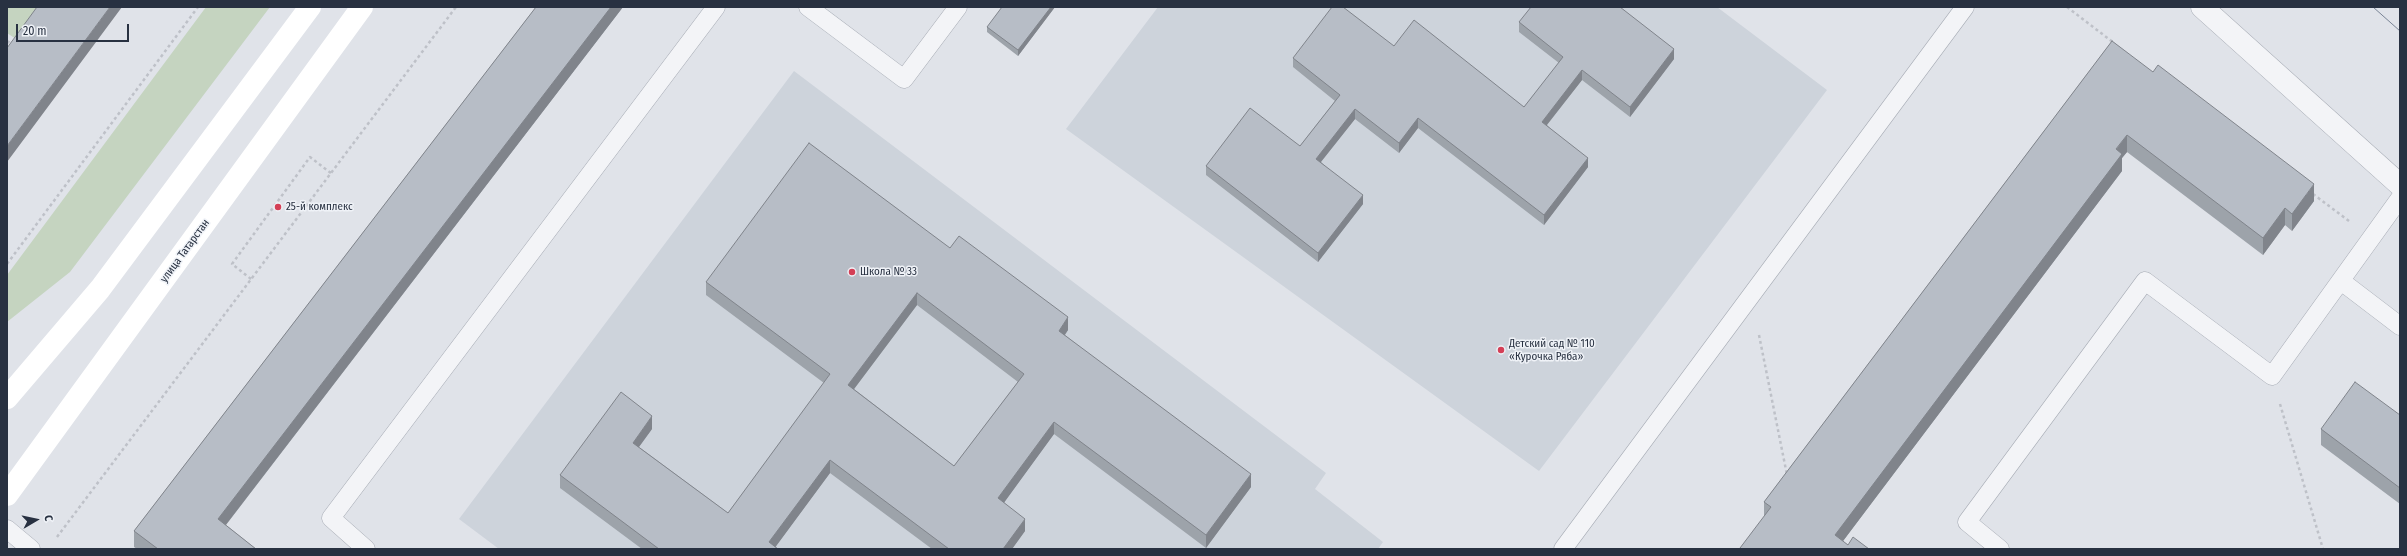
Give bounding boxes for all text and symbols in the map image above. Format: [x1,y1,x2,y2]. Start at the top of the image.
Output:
scale bar [18,16,131,42]
text: 20 m [23,24,47,38]
place label: 25-й комплекс [286,200,353,214]
marker: 25-й комплекс [273,202,283,212]
street label: улица Татарстан [158,217,212,285]
place label: Школа № 33 [860,265,917,279]
marker: Школа № 33 [847,267,857,277]
place label: Детский сад № 110 «Курочка Ряба» [1509,337,1595,363]
marker: Детский сад № 110 «Курочка Ряба» [1496,345,1506,355]
north arrow [16,500,56,540]
text: С [41,514,55,522]

